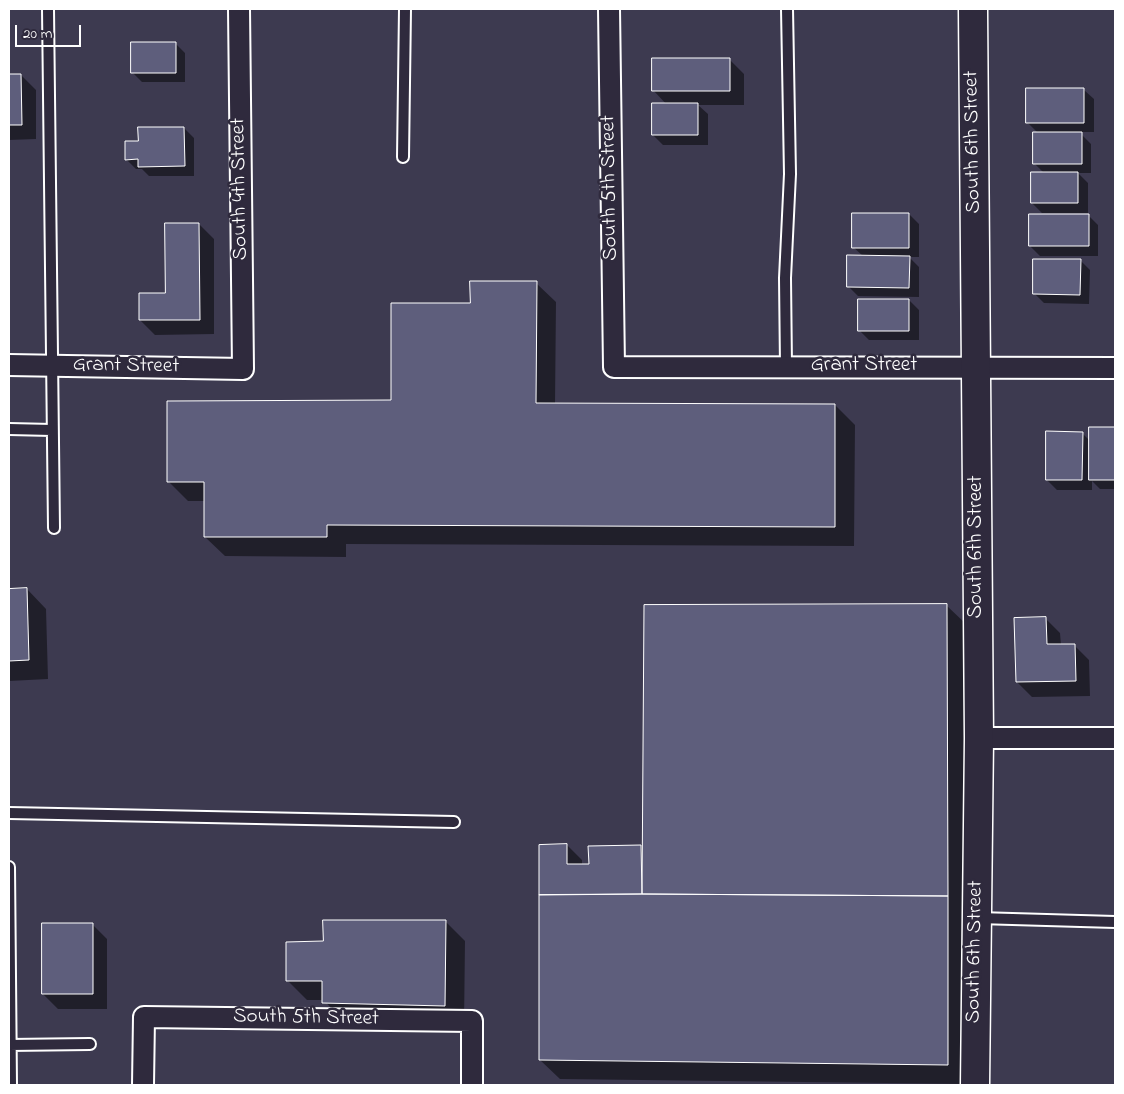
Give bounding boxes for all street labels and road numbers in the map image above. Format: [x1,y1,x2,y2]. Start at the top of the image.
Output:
street label: South 6th Street [960,70,988,214]
street label: South 5th Street [597,115,625,261]
street label: South 4th Street [227,118,255,260]
street label: Grant Street [72,353,180,381]
street label: Grant Street [811,354,917,380]
street label: South 6th Street [965,475,991,619]
street label: South 6th Street [962,880,990,1024]
street label: South 5th Street [233,1005,379,1033]

